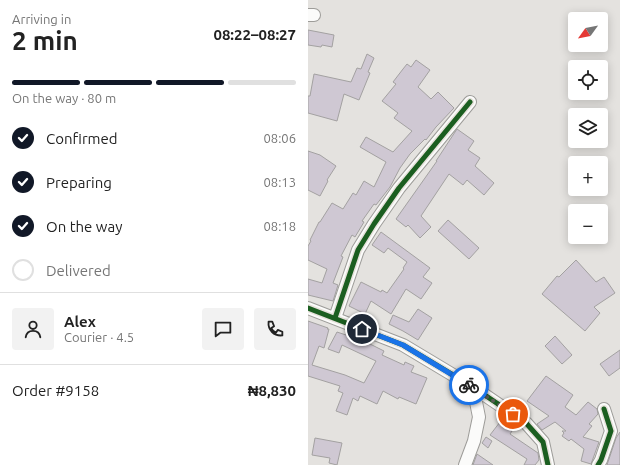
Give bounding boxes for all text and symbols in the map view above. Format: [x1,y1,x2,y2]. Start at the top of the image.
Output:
text: Arriving in [12,12,71,26]
north arrow [568,12,608,52]
map controls [568,12,608,244]
text: 2 min [12,26,78,55]
text: 08:22–08:27 [213,26,296,43]
button: locate [568,60,608,100]
text: On the way · 80 m [12,91,116,105]
button: layers [568,108,608,148]
icon: check [12,127,34,149]
text: Confirmed [46,130,118,147]
text: 08:06 [263,131,296,145]
button: + [568,156,608,196]
icon: check [12,171,34,193]
text: Preparing [46,174,112,191]
text: 08:13 [263,175,296,189]
button: − [568,204,608,244]
icon: check [12,215,34,237]
text: On the way [46,218,122,235]
text: 08:18 [263,219,296,233]
text: Delivered [46,262,111,279]
button: person [12,308,54,350]
button: chat [202,308,244,350]
button: phone [254,308,296,350]
pin [345,312,379,346]
text: Alex [64,313,96,330]
icon: home [351,318,373,340]
text: Courier · 4.5 [64,330,134,344]
courier [449,365,489,405]
icon: bike [458,374,480,396]
text: Order #9158 [12,382,99,399]
text: ₦8,830 [248,382,296,399]
pin [496,397,530,431]
icon: bag [502,403,524,425]

